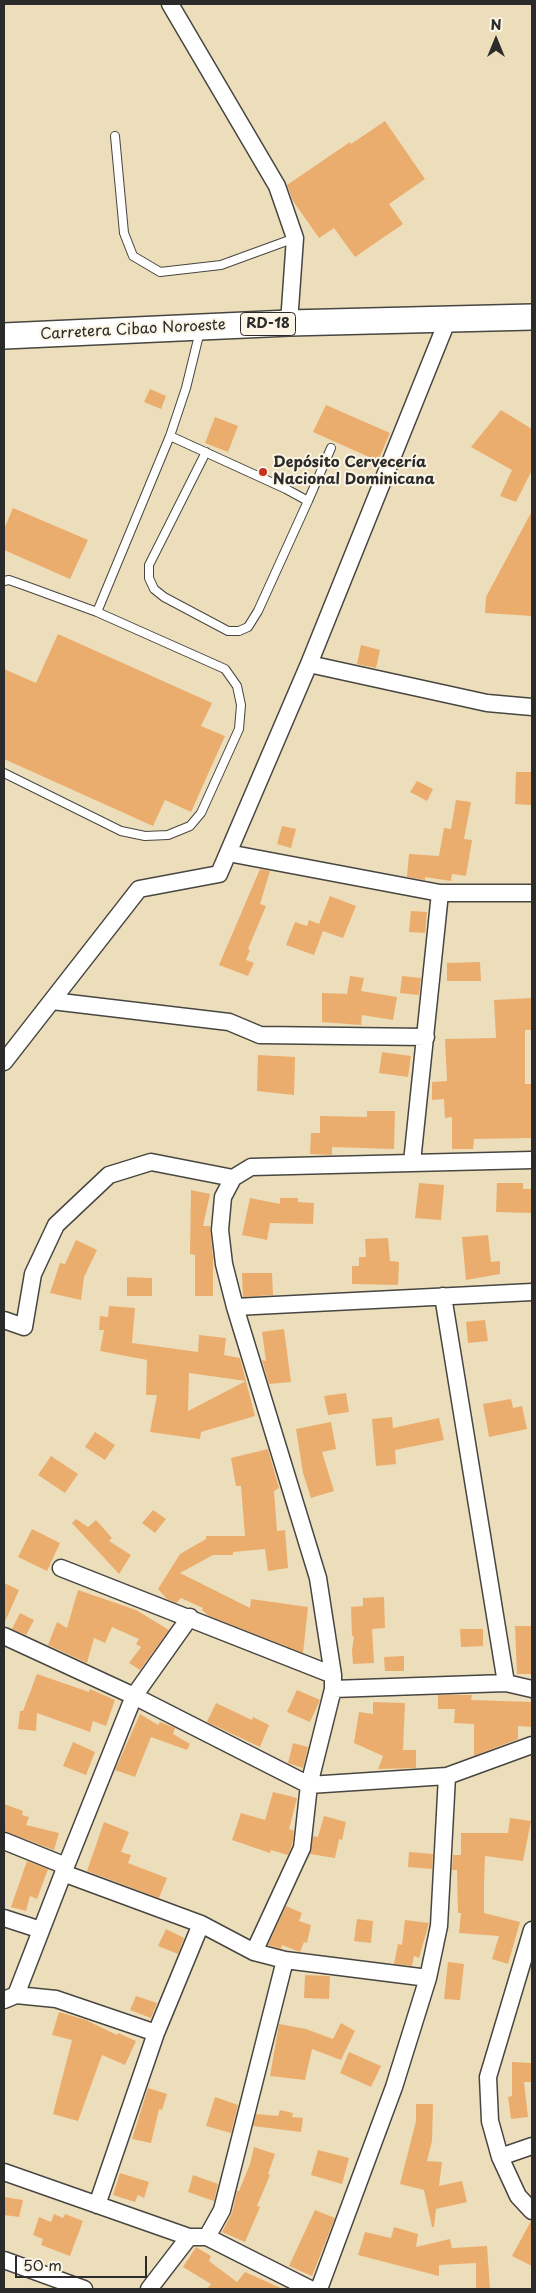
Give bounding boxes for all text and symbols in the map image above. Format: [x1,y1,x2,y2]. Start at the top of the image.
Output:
text: N [490,14,502,35]
north arrow [471,15,521,65]
road number: RD-18 [240,312,296,336]
street label: Carretera Cibao Noroeste [40,316,226,344]
place label: Depósito Cervecería Nacional Dominicana [273,454,435,489]
marker: Depósito Cervecería Nacional Dominicana [257,466,269,478]
scale bar [18,2246,150,2278]
text: 50 m [23,2253,62,2276]

